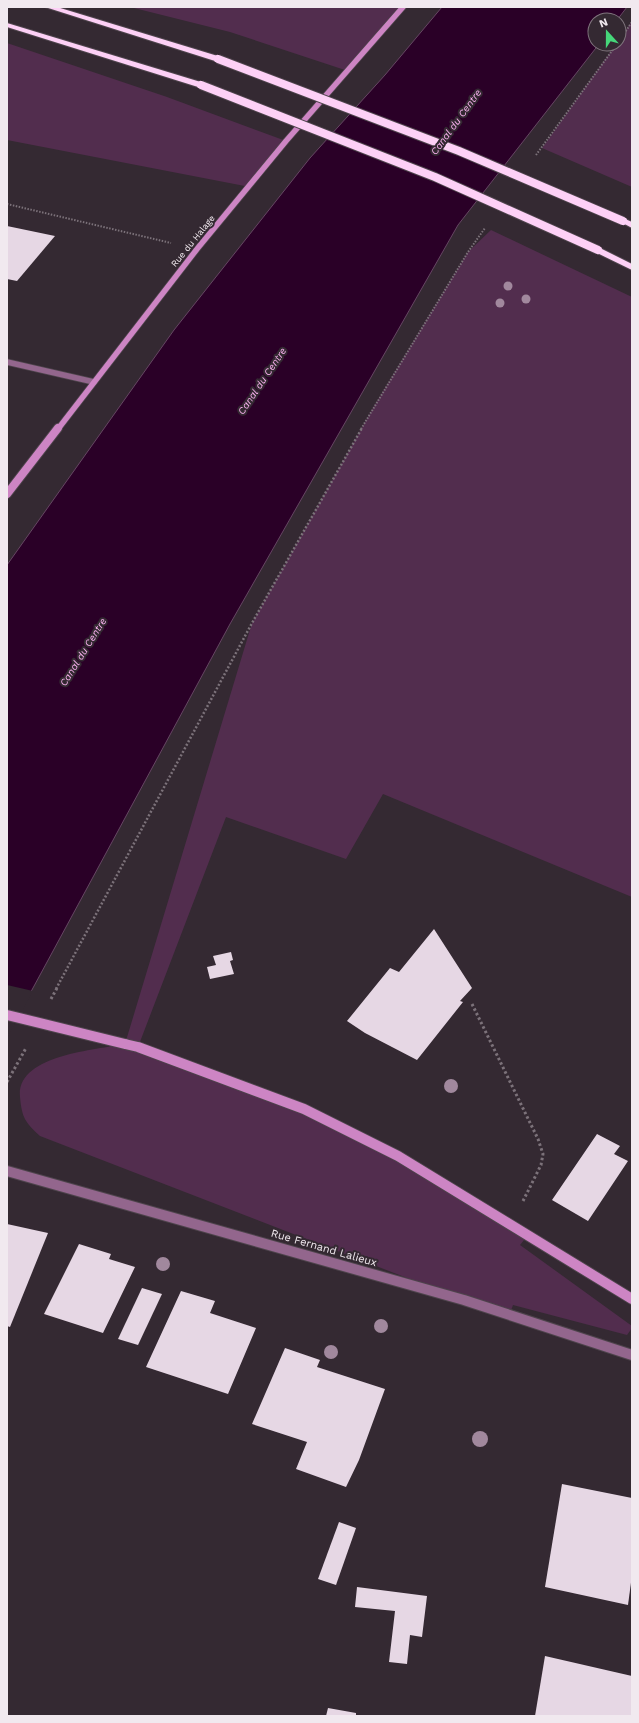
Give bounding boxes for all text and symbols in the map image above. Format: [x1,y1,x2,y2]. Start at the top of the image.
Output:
north arrow [587,12,627,52]
text: N [597,16,610,31]
water label: Canal du Centre [429,87,484,157]
street label: Rue du Halage [169,213,217,269]
water label: Canal du Centre [236,345,289,417]
water label: Canal du Centre [58,616,109,688]
street label: Rue Fernand Lalieux [270,1227,379,1269]

